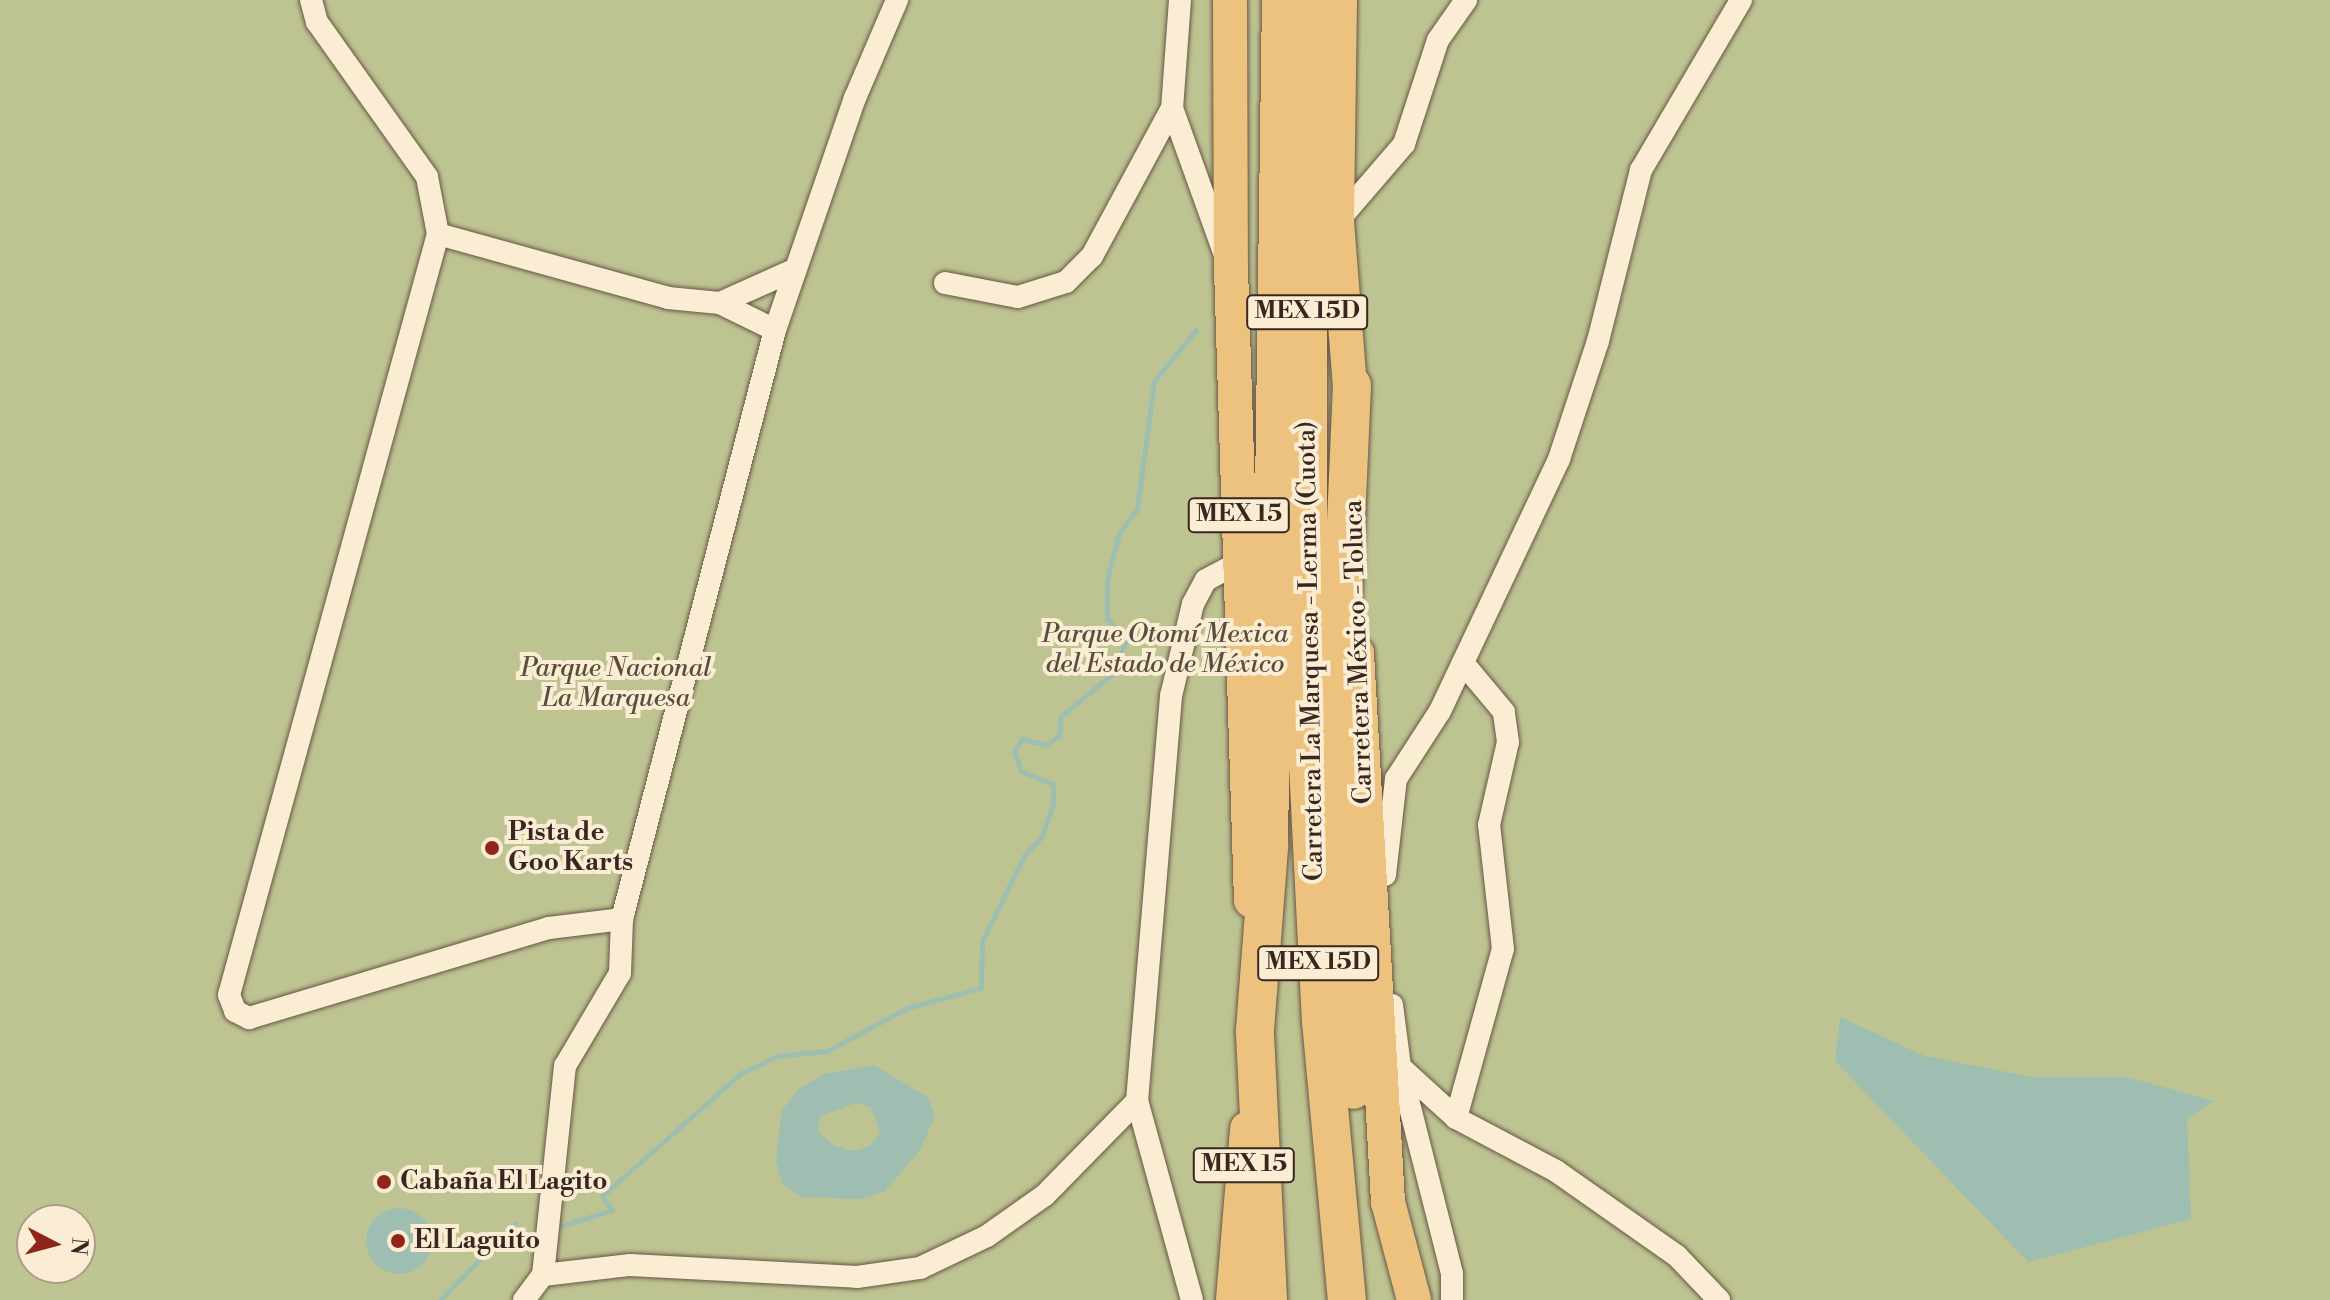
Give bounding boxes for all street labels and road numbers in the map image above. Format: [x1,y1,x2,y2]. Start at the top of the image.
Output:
road number: MEX 15D [1245,292,1369,332]
street label: Carretera La Marquesa - Lerma (Cuota) [1291,421,1331,881]
road number: MEX 15 [1187,495,1291,535]
street label: Carretera México - Toluca [1338,499,1380,805]
road number: MEX 15D [1256,943,1380,983]
road number: MEX 15 [1192,1145,1296,1185]

